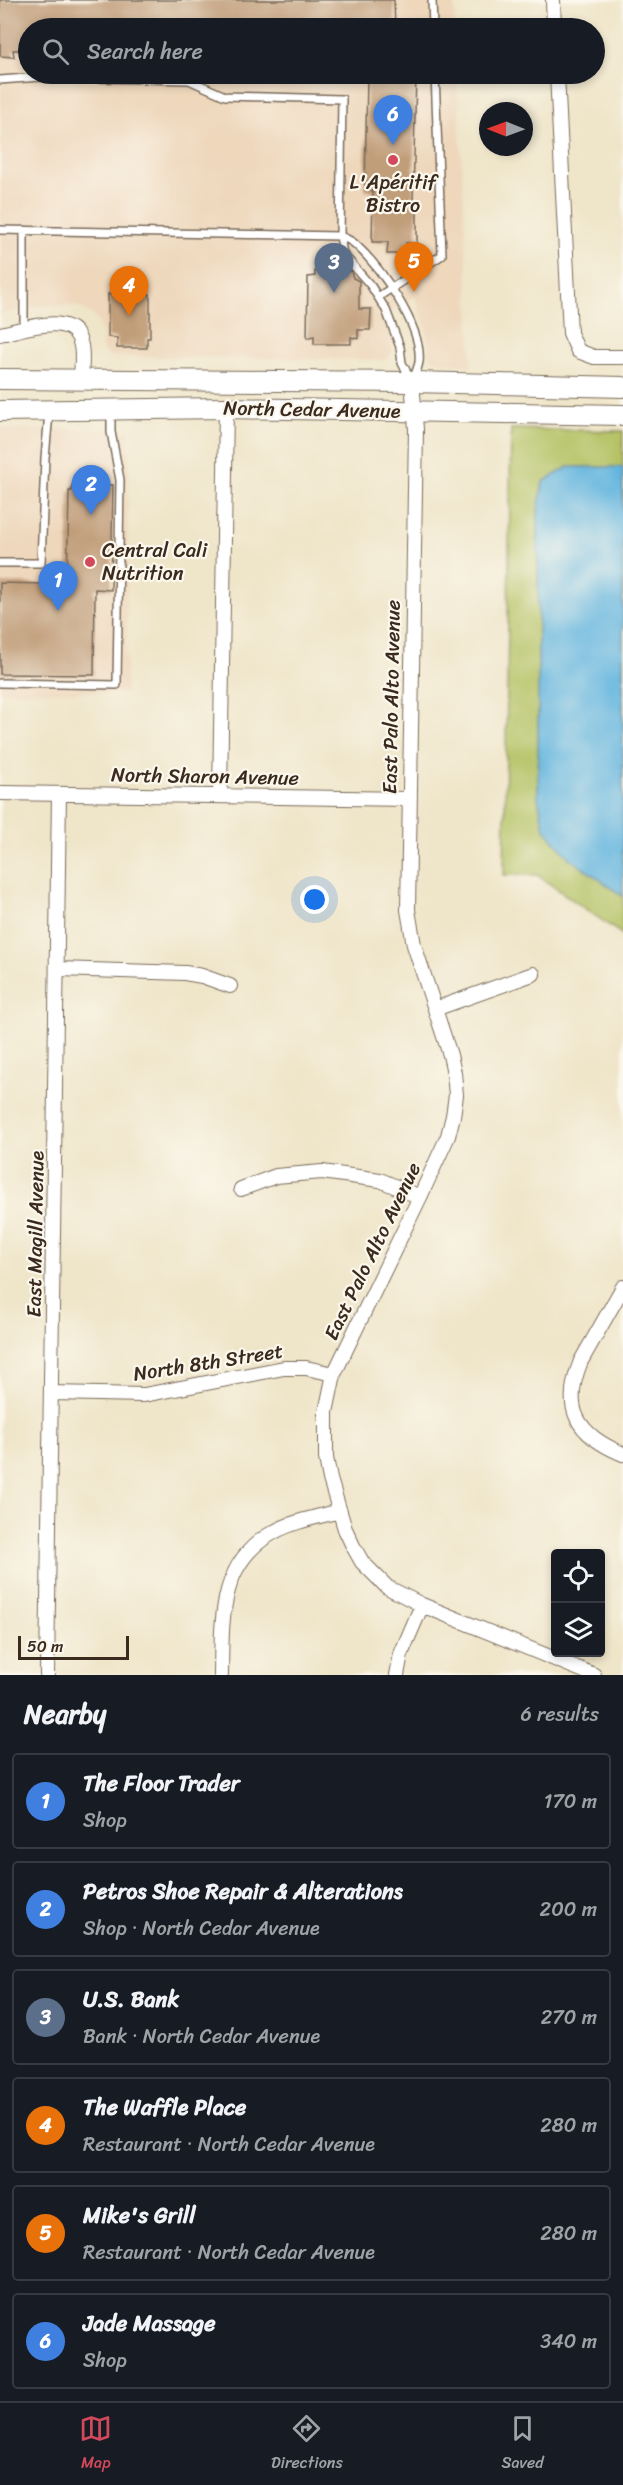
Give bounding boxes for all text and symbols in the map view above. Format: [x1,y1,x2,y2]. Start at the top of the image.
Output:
search box [18,18,605,84]
text: Search here [87,32,203,71]
icon: search [39,35,72,68]
pin: 6 [374,96,412,145]
north arrow [479,102,533,156]
marker: L'Apéritif Bistro [386,153,400,167]
place label: L'Apéritif Bistro [350,165,440,223]
pin: 5 [394,242,434,292]
pin: 3 [314,244,354,293]
pin: 4 [110,266,148,316]
street label: North Cedar Avenue [223,390,401,429]
pin: 2 [72,466,110,515]
place label: Central Cali Nutrition [102,533,209,591]
marker: Central Cali Nutrition [83,555,97,569]
pin: 1 [38,562,78,611]
street label: East Palo Alto Avenue [372,599,411,795]
street label: North Sharon Avenue [111,757,299,796]
your location [300,885,329,914]
street label: East Magill Avenue [17,1150,54,1318]
street label: East Palo Alto Avenue [314,1156,431,1346]
street label: North 8th Street [131,1333,286,1392]
map controls [551,1549,605,1657]
button: locate [551,1549,605,1603]
button: layers [551,1603,605,1657]
text: 50 m [27,1632,63,1661]
scale bar [18,1633,129,1660]
text: Nearby [24,1691,106,1737]
text: 6 results [520,1697,599,1732]
text: The Floor Trader [83,1764,240,1803]
text: 1 [41,1784,50,1819]
text: 170 m [544,1784,597,1819]
text: Shop [83,1803,127,1838]
text: Petros Shoe Repair & Alterations [83,1872,403,1911]
text: 2 [40,1892,51,1927]
text: 200 m [540,1892,597,1927]
text: Shop · North Cedar Avenue [83,1911,320,1946]
text: U.S. Bank [83,1980,179,2019]
text: 3 [40,2000,51,2035]
text: 270 m [541,2000,597,2035]
text: Bank · North Cedar Avenue [83,2019,320,2054]
text: The Waffle Place [83,2088,246,2127]
text: 4 [39,2108,52,2143]
text: 280 m [540,2108,597,2143]
text: Restaurant · North Cedar Avenue [83,2127,375,2162]
text: Mike's Grill [83,2196,195,2235]
text: 5 [39,2216,52,2251]
text: 280 m [540,2216,597,2251]
text: Restaurant · North Cedar Avenue [83,2235,375,2270]
text: Jade Massage [83,2304,215,2343]
text: 6 [40,2324,51,2359]
text: 340 m [540,2324,597,2359]
text: Shop [83,2343,127,2378]
tab: Map [79,2412,112,2477]
tab: Directions [271,2412,343,2477]
tab: Saved [501,2412,544,2477]

